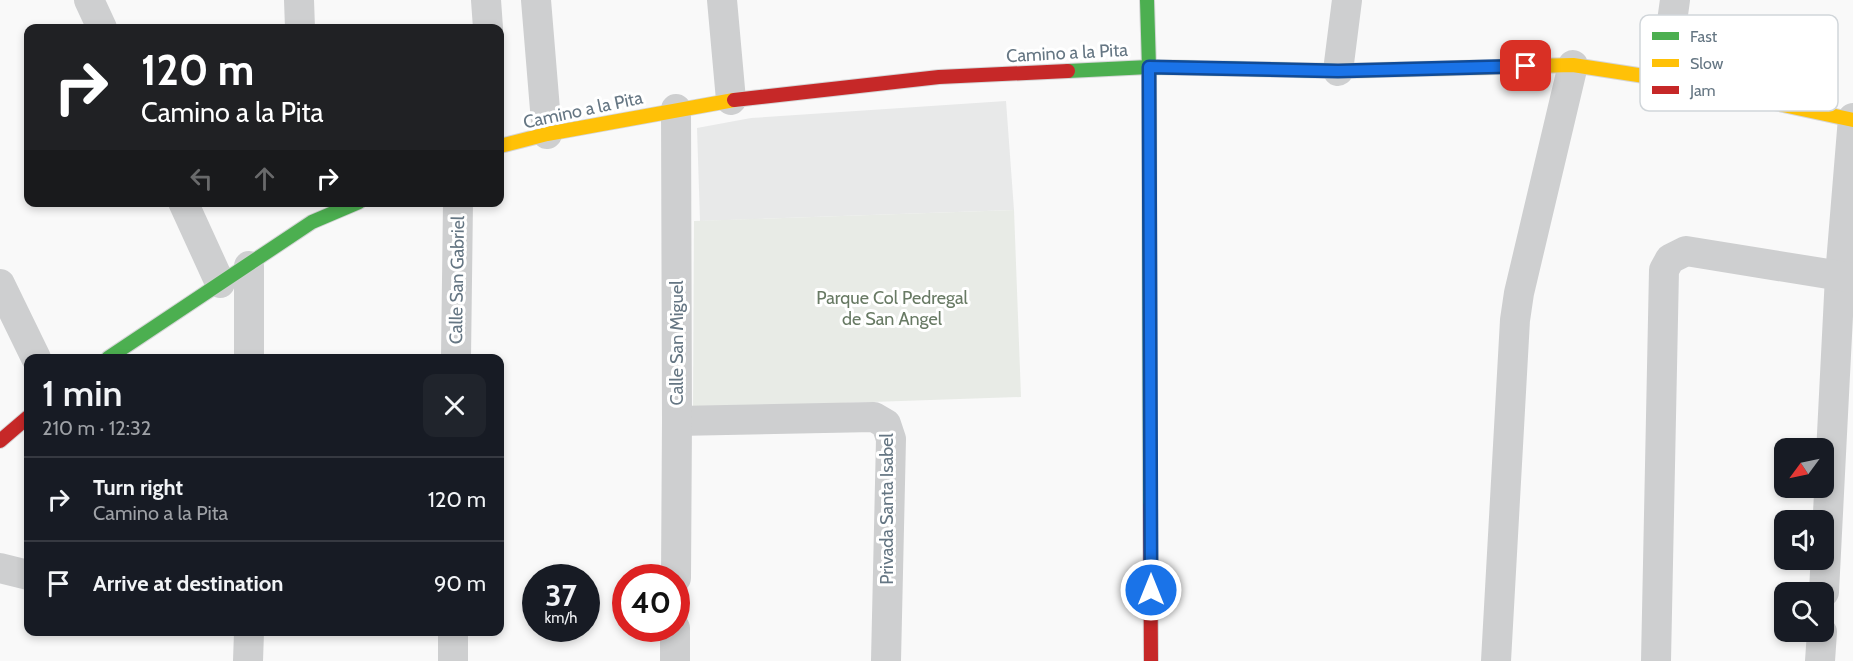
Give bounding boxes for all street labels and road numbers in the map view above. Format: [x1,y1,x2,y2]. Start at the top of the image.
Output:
street label: Camino a la Pita [1006,39,1129,67]
street label: Camino a la Pita [521,87,645,133]
street label: Calle San Gabriel [445,215,469,344]
street label: Calle San Miguel [666,280,688,405]
street label: Privada Santa Isabel [876,432,898,585]

